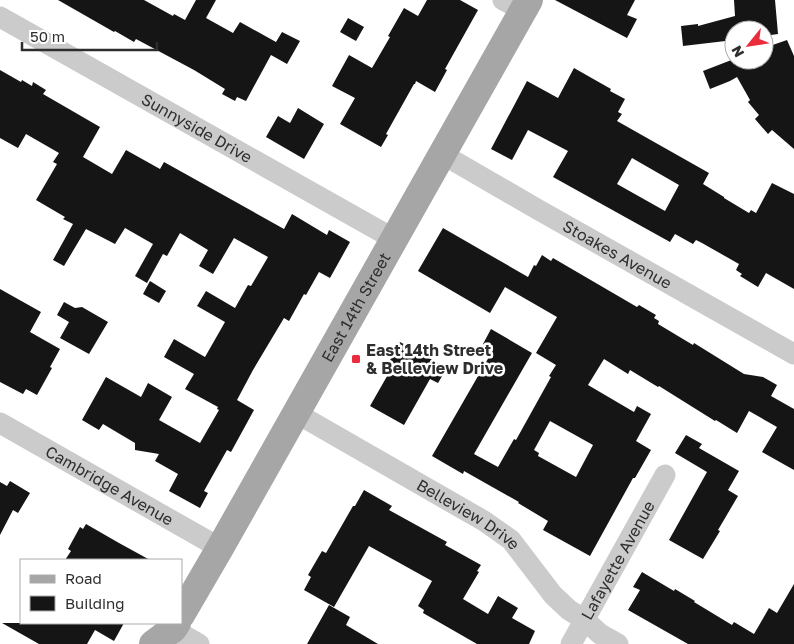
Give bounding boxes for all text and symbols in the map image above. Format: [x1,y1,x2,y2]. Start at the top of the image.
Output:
scale bar [22,20,158,52]
north arrow [724,20,774,70]
text: 50 m [30,27,65,45]
text: N [727,43,747,61]
street label: Sunnyside Drive [138,89,256,167]
street label: Stoakes Avenue [559,216,675,293]
street label: East 14th Street [317,249,395,366]
place label: East 14th Street & Belleview Drive [366,340,503,378]
marker: East 14th Street & Belleview Drive [350,353,362,365]
street label: Cambridge Avenue [42,441,177,530]
street label: Belleview Drive [413,475,525,553]
street label: Lafayette Avenue [577,497,659,623]
legend [20,559,182,624]
text: Road [65,569,102,587]
text: Building [65,594,125,612]

